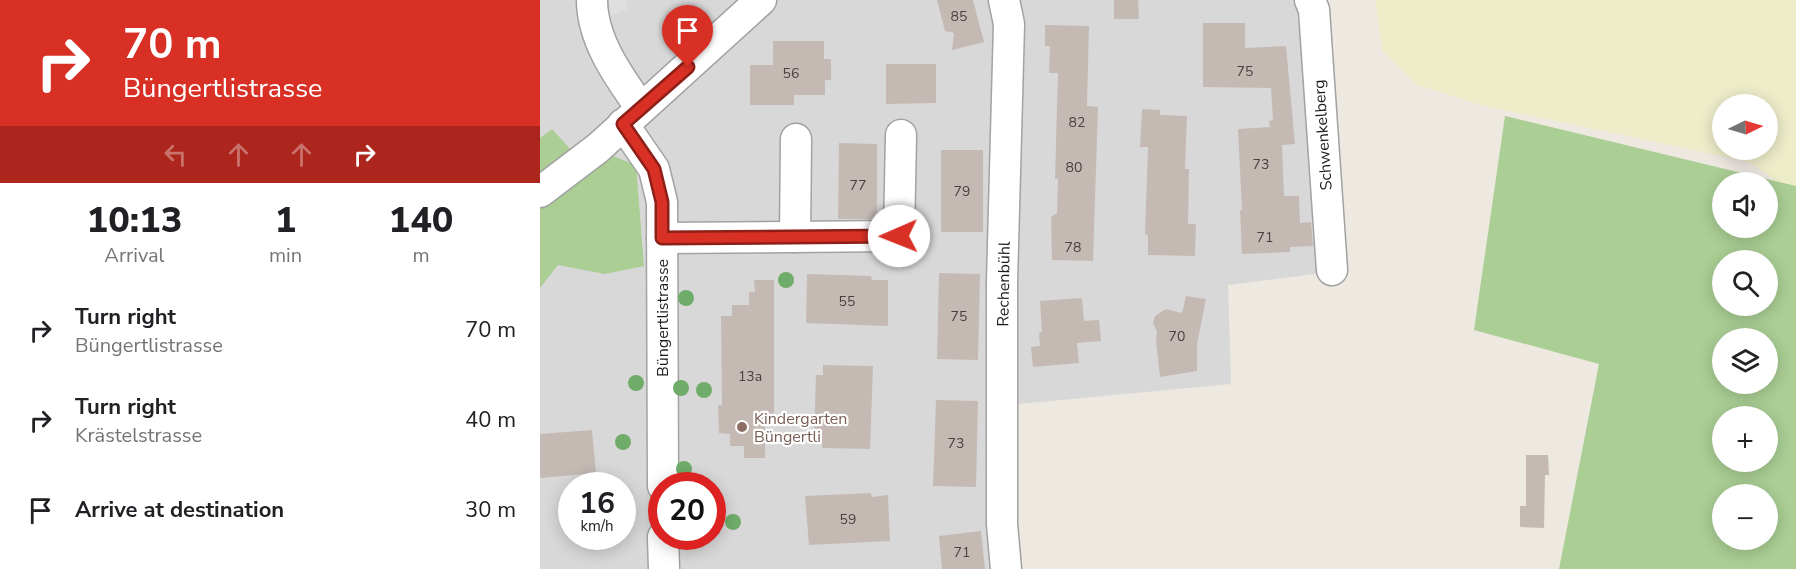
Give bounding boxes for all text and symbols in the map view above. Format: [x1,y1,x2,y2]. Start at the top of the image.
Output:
pin [662,5,713,67]
house number: 85 [951,7,967,26]
icon: arrive [671,14,704,47]
text: 70 m [123,16,222,73]
icon: right [24,24,102,102]
house number: 75 [1237,62,1253,81]
house number: 56 [783,64,799,83]
text: Büngertlistrasse [123,70,323,107]
street label: Schwenkelberg [1308,79,1338,191]
north arrow [1712,94,1778,160]
map controls [1712,94,1778,550]
house number: 82 [1069,113,1085,132]
icon: left [159,138,192,171]
icon: ahead [222,138,255,171]
icon: ahead [285,138,318,171]
icon: right [348,138,381,171]
house number: 73 [1253,155,1269,174]
house number: 80 [1066,158,1082,177]
button: sound [1712,172,1778,238]
house number: 77 [850,176,866,195]
house number: 79 [954,182,970,201]
text: 10:13 [87,196,182,245]
text: 1 [275,196,296,245]
text: 140 [389,196,453,245]
position arrow [867,204,931,268]
house number: 71 [1257,228,1273,247]
house number: 78 [1065,238,1081,257]
street label: Rechenbühl [992,241,1016,327]
text: Arrival [104,242,165,269]
text: min [269,242,302,269]
text: m [412,242,430,269]
button: search [1712,250,1778,316]
street label: Büngertlistrasse [652,259,674,377]
house number: 55 [839,292,855,311]
text: Turn right [75,302,176,332]
house number: 75 [951,307,967,326]
icon: right [24,314,57,347]
text: 70 m [465,315,516,345]
house number: 70 [1169,327,1185,346]
button: layers [1712,328,1778,394]
text: Büngertlistrasse [75,332,223,359]
house number: 13a [738,367,762,386]
text: Turn right [75,392,176,422]
icon: right [24,404,57,437]
text: 40 m [465,405,516,435]
button: + [1712,406,1778,472]
place label: Kindergarten Büngertli [754,408,847,448]
marker: Kindergarten Büngertli [735,420,749,434]
text: Krästelstrasse [75,422,202,449]
house number: 73 [948,434,964,453]
speed limit sign: 20 [648,472,726,550]
text: 16 [579,483,615,524]
button: − [1712,484,1778,550]
icon: arrive [24,494,57,527]
text: Arrive at destination [75,495,284,525]
text: 30 m [465,495,516,525]
house number: 59 [840,510,856,529]
text: km/h [580,516,614,536]
house number: 71 [954,543,970,562]

